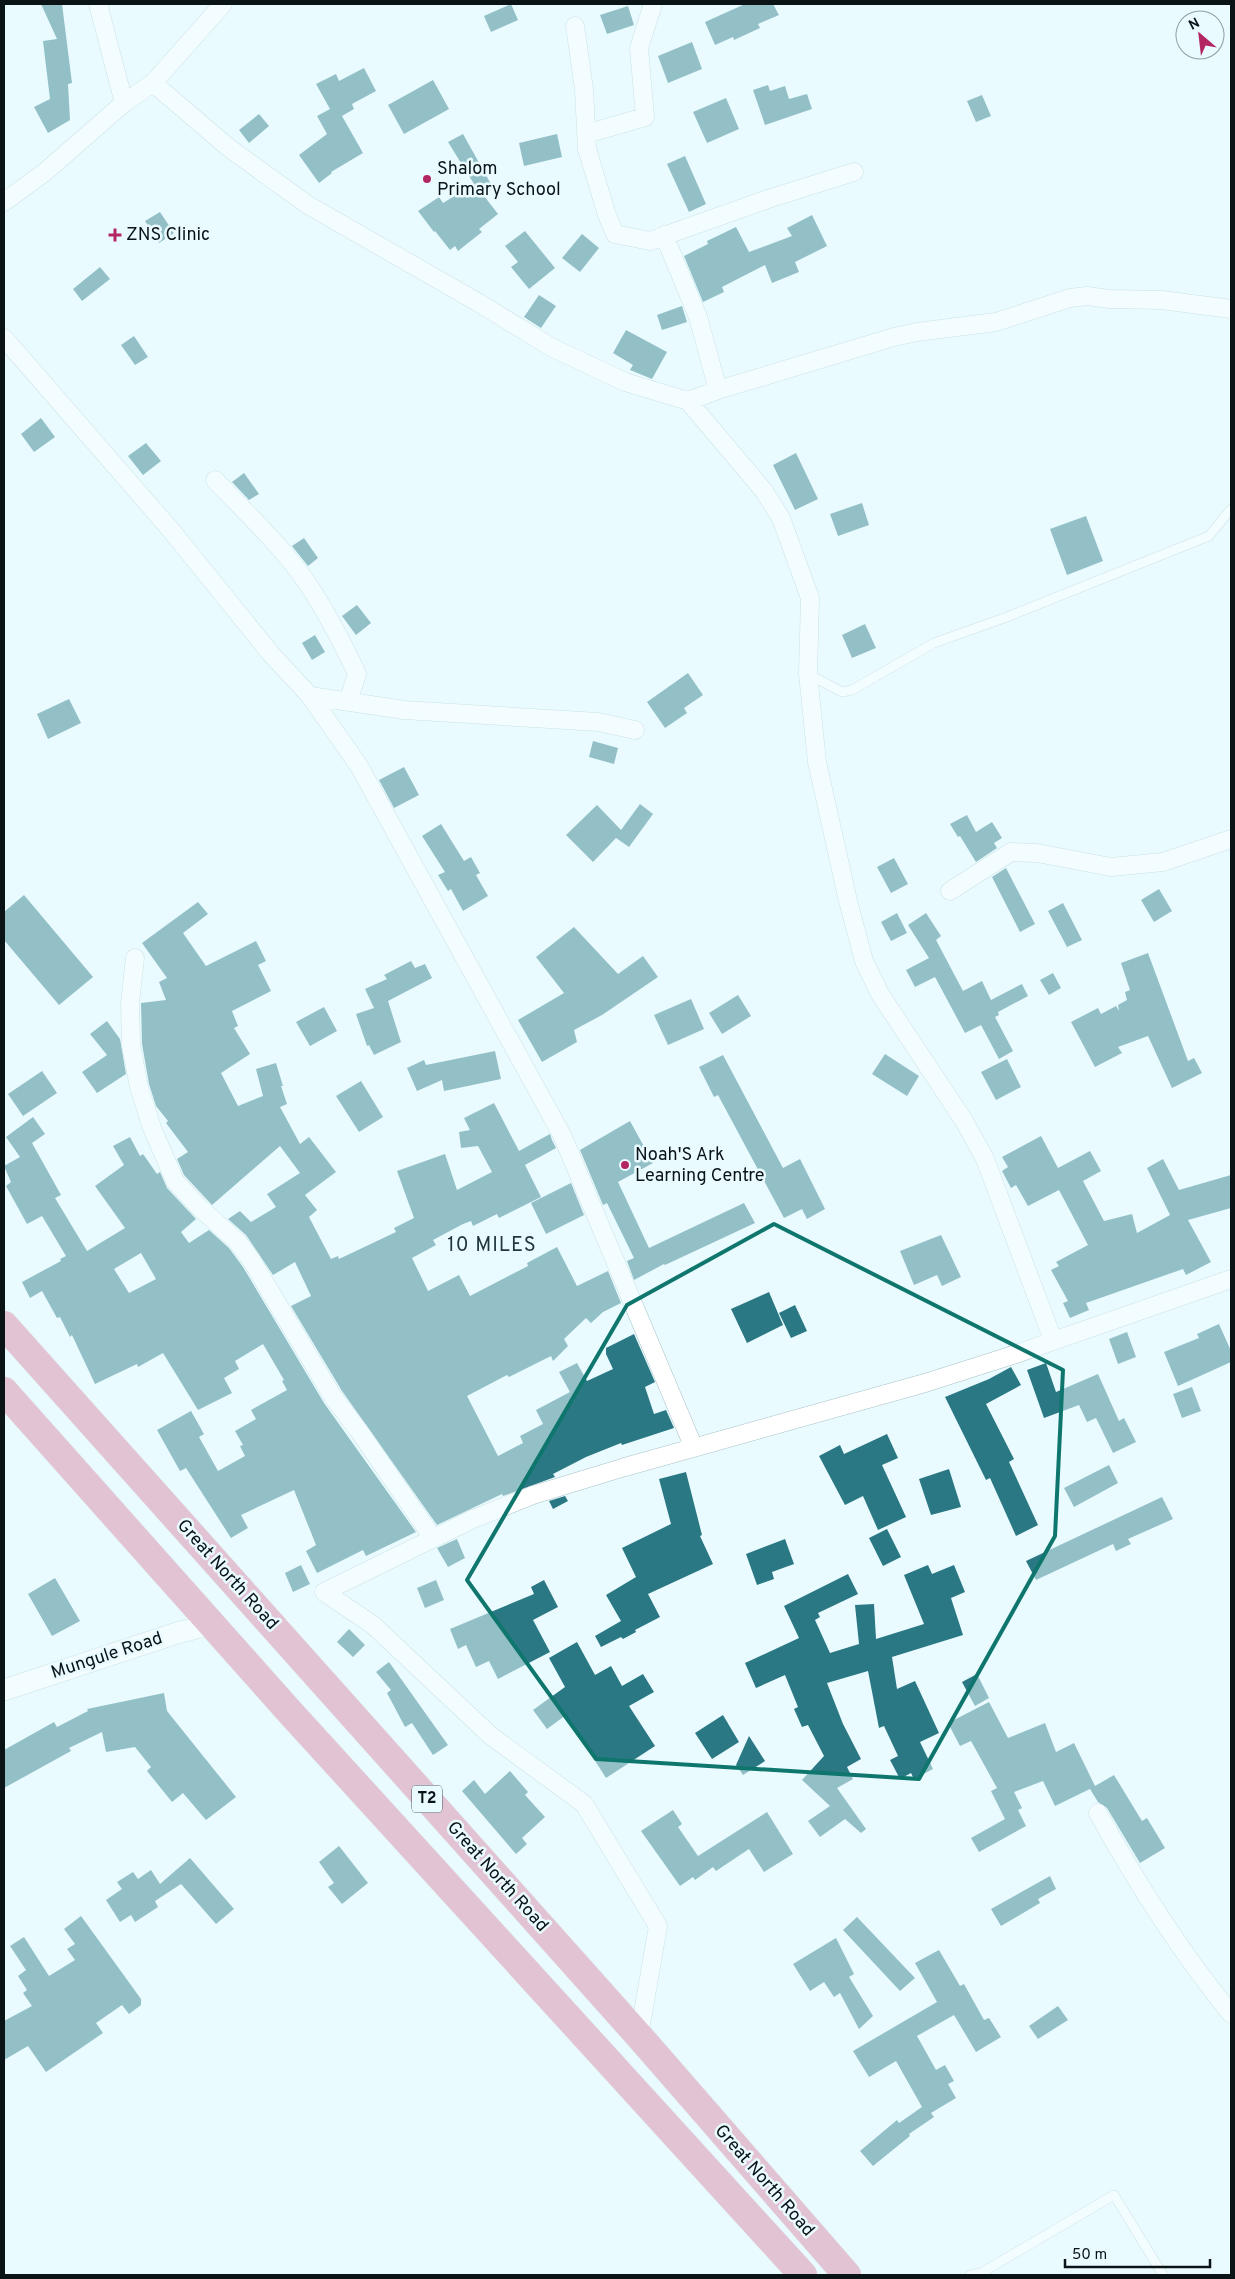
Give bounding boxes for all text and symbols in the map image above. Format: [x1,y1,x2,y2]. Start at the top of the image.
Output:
north arrow [1175,10,1225,60]
text: N [1186,15,1203,35]
place label: Shalom Primary School [437,158,561,202]
marker: Shalom Primary School [421,173,433,185]
place label: ZNS Clinic [126,224,210,247]
marker: ZNS Clinic [108,228,122,242]
place label: Noah'S Ark Learning Centre [635,1144,765,1188]
marker: Noah'S Ark Learning Centre [619,1159,631,1171]
district label: 10 MILES [447,1233,537,1259]
street label: Great North Road [171,1515,283,1635]
street label: Mungule Road [48,1627,166,1685]
road number: T2 [412,1786,442,1812]
street label: Great North Road [441,1817,553,1937]
street label: Great North Road [709,2120,819,2242]
scale bar [1065,2236,1210,2268]
text: 50 m [1072,2246,1107,2265]

